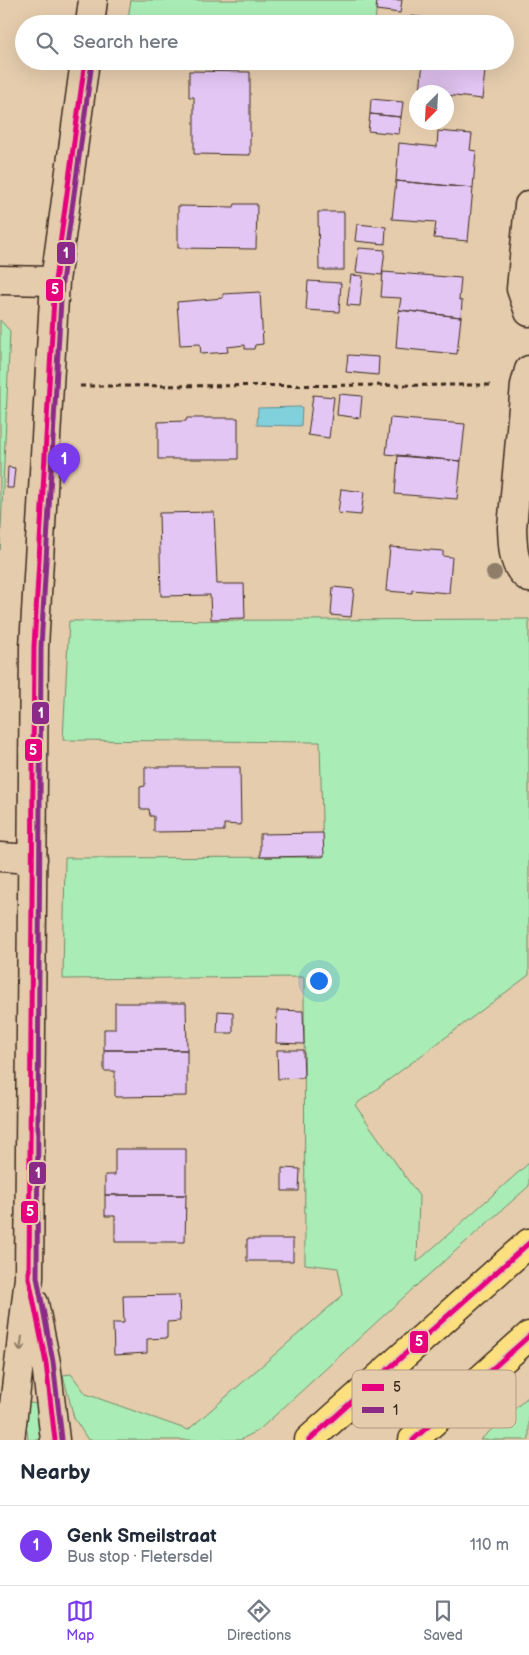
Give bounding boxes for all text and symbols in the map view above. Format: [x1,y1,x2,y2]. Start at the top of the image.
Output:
search box [15,15,514,70]
icon: search [33,29,61,57]
text: Search here [73,31,178,54]
north arrow [409,85,454,130]
line badge: 1 [56,241,76,265]
text: 1 [63,245,69,262]
line badge: 5 [45,278,64,302]
text: 5 [51,281,59,298]
pin: 1 [48,443,80,484]
line badge: 1 [31,701,50,725]
text: 1 [38,705,44,722]
line badge: 5 [24,738,43,762]
text: 5 [29,742,37,759]
your location [306,968,332,994]
line badge: 1 [28,1161,47,1185]
text: 1 [35,1165,41,1182]
line badge: 5 [20,1200,39,1224]
text: 5 [26,1203,34,1220]
line badge: 5 [409,1330,429,1354]
text: 5 [415,1333,423,1350]
one-way arrow [16,1335,26,1351]
legend [352,1370,516,1428]
text: 5 [393,1379,401,1396]
text: 1 [393,1402,398,1419]
text: Nearby [20,1460,90,1485]
text: Genk Smeilstraat [67,1525,217,1548]
text: 1 [33,1536,39,1555]
text: 110 m [470,1536,509,1555]
text: Bus stop · Fletersdel [67,1548,213,1567]
tab: Map [66,1597,94,1644]
tab: Directions [227,1597,291,1644]
tab: Saved [423,1597,463,1644]

